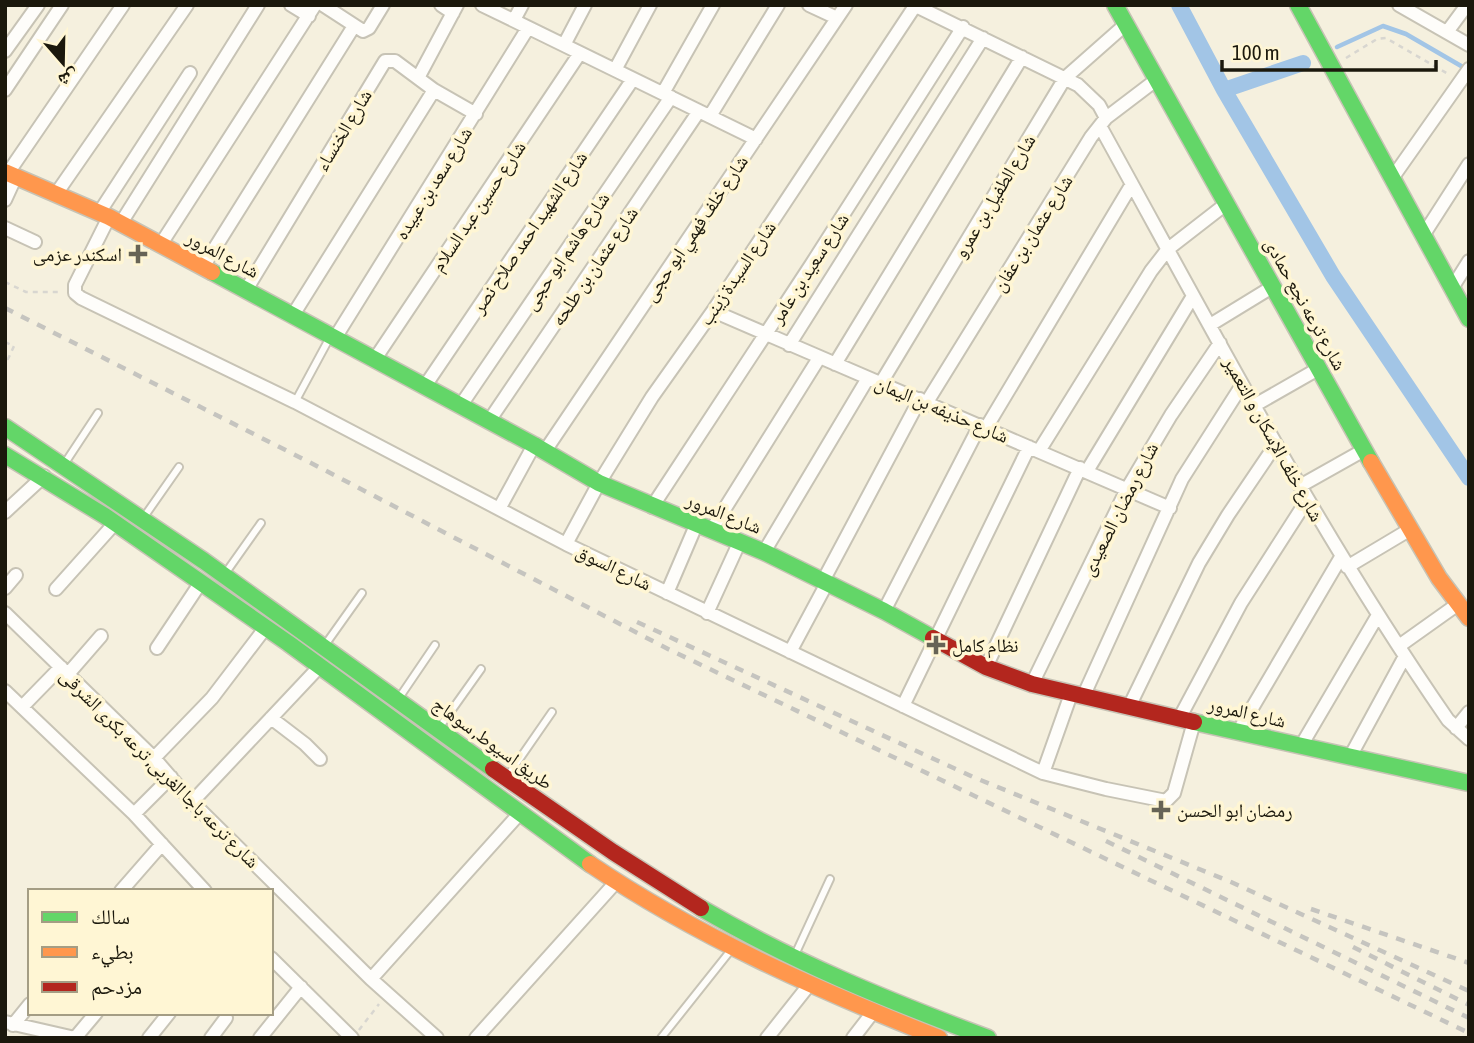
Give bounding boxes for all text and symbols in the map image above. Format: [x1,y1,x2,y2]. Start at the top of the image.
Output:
north arrow [28,28,98,98]
scale bar [1222,28,1436,72]
text: 100 m [1232,40,1280,64]
text: ش [55,64,82,93]
street label: شارع الخنساء [310,85,377,175]
street label: شارع سعد بن عبيده [390,123,477,244]
street label: شارع الطفيل بن عمرو [948,130,1040,262]
street label: شارع حسين عبد السلام [426,137,532,277]
street label: شارع الشهيد احمد صلاح نصر [466,147,592,319]
street label: شارع خلف فهمي ابو حجى [638,151,756,308]
street label: شارع عثمان بن عفان [987,171,1078,296]
street label: شارع هاشم ابو حجى [518,188,615,315]
street label: شارع عثمان بن طلحه [546,202,643,330]
street label: شارع سعيد بن عامر [765,209,854,329]
street label: شارع السيدة زينب [694,217,781,330]
street label: شارع المرور [182,225,263,283]
street label: شارع ترعه نجع حمادى [1259,234,1351,375]
place label: اسكندر عزمى [33,243,122,266]
marker: اسكندر عزمى [128,244,148,264]
street label: شارع خلف الإسكان و التعمير [1217,352,1328,526]
street label: شارع حذيفه بن اليمان [871,371,1012,448]
street label: شارع رمضان الصعيدى [1076,439,1163,580]
street label: شارع المرور [682,488,765,539]
street label: شارع السوق [572,539,655,596]
place label: نظام كامل [952,634,1018,659]
marker: نظام كامل [926,635,946,655]
street label: شارع ترعه باجا الغربى, ترعه بكرى الشرقى [55,664,264,873]
street label: طريق اسيوط, سوهاج [428,692,557,795]
street label: شارع المرور [1205,692,1288,733]
place label: رمضان ابو الحسن [1177,799,1292,822]
marker: رمضان ابو الحسن [1151,800,1171,820]
legend [28,889,273,1015]
text: سالك [91,904,130,928]
text: بطيء [91,939,134,968]
text: مزدحم [91,974,142,1001]

